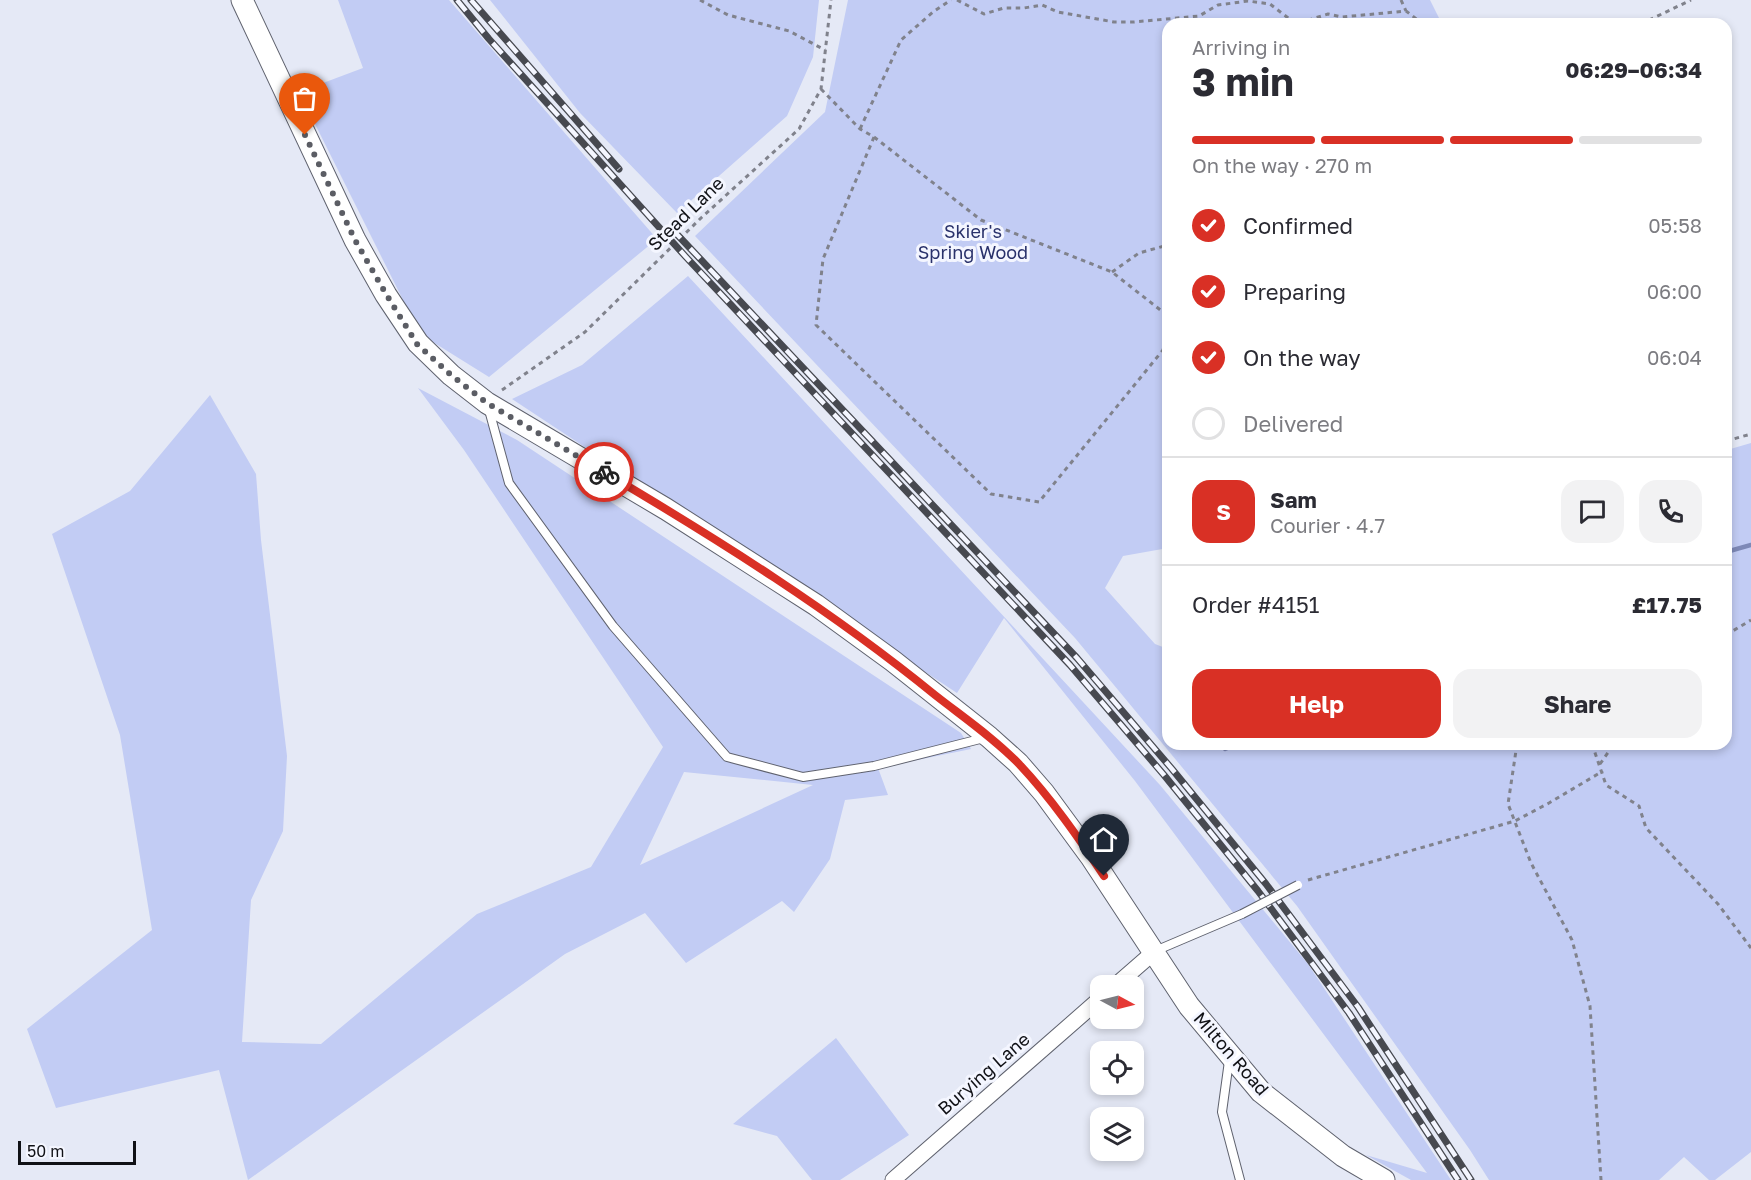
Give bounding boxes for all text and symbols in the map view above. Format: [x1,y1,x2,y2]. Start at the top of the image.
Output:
text: Arriving in [1192,35,1290,59]
text: 06:29–06:34 [1565,56,1702,83]
text: 3 min [1192,58,1294,105]
pin [279,73,330,135]
icon: bag [288,82,321,115]
text: On the way · 270 m [1192,153,1372,177]
street label: Stead Lane [643,172,728,255]
icon: check [1192,209,1225,242]
text: Confirmed [1243,212,1353,239]
text: 05:58 [1648,213,1702,237]
park label: Skier's Spring Wood [918,220,1028,263]
icon: check [1192,275,1225,308]
text: Preparing [1243,278,1346,305]
text: 06:00 [1647,279,1702,303]
icon: check [1192,341,1225,374]
text: On the way [1243,344,1361,371]
text: 06:04 [1647,345,1702,369]
text: Delivered [1243,410,1343,437]
courier [574,442,634,502]
icon: bike [588,456,621,489]
button: chat [1561,480,1624,543]
button: phone [1639,480,1702,543]
text: Sam [1270,486,1317,513]
text: S [1216,498,1231,525]
text: Courier · 4.7 [1270,513,1385,537]
text: Order #4151 [1192,591,1320,618]
text: £17.75 [1632,591,1702,618]
button: Help [1192,669,1441,738]
button: Share [1453,669,1702,738]
pin [1078,814,1129,876]
icon: home [1087,823,1120,856]
north arrow [1090,975,1144,1029]
map controls [1090,975,1144,1161]
street label: Milton Road [1190,1007,1274,1100]
street label: Burying Lane [933,1027,1034,1119]
button: locate [1090,1041,1144,1095]
button: layers [1090,1107,1144,1161]
scale bar [18,1138,136,1166]
text: 50 m [27,1141,64,1161]

